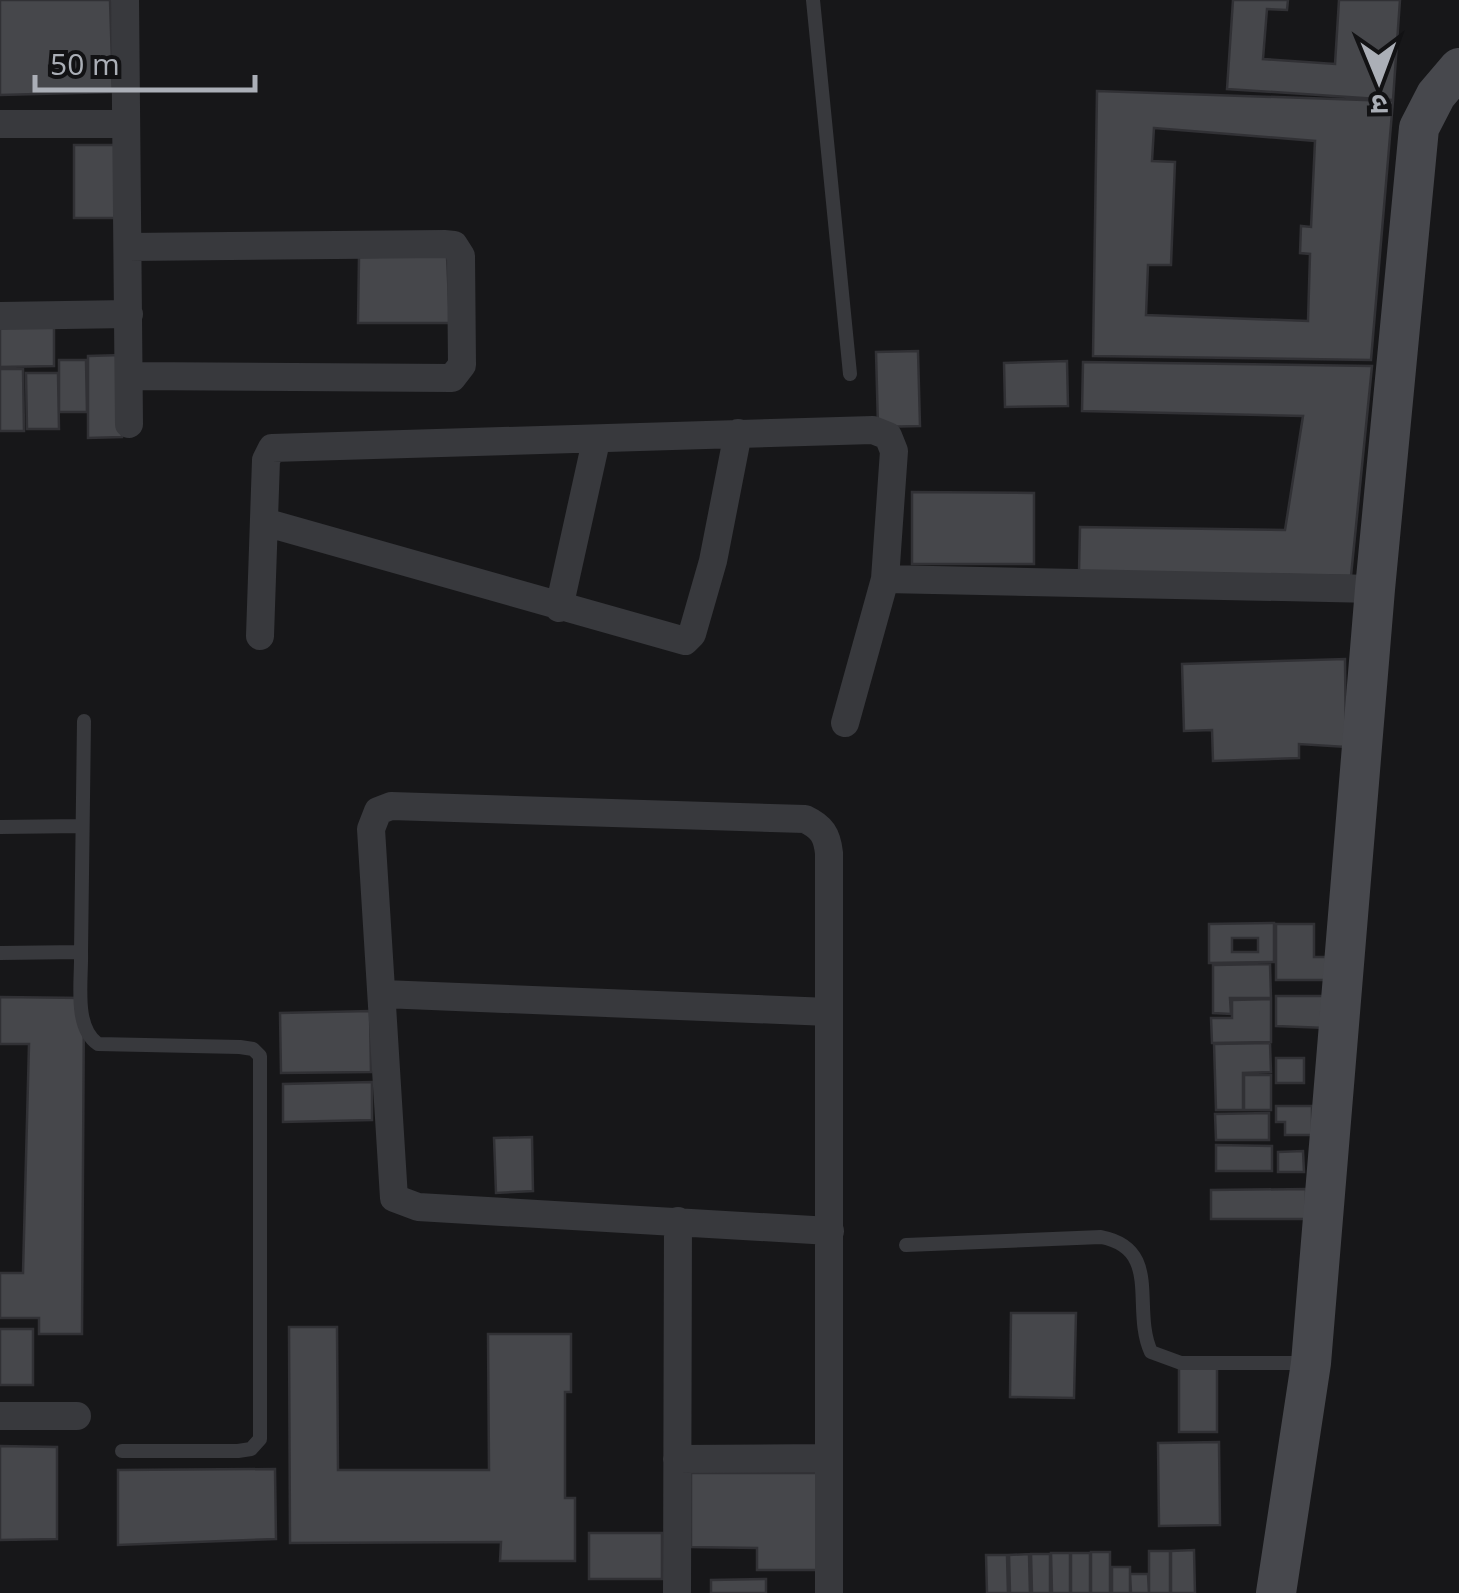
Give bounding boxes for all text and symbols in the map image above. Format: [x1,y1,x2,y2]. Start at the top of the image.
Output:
scale bar [35,30,255,92]
north arrow [1329,30,1429,130]
text: 50 m [50,43,120,84]
text: उ [1370,87,1388,125]

